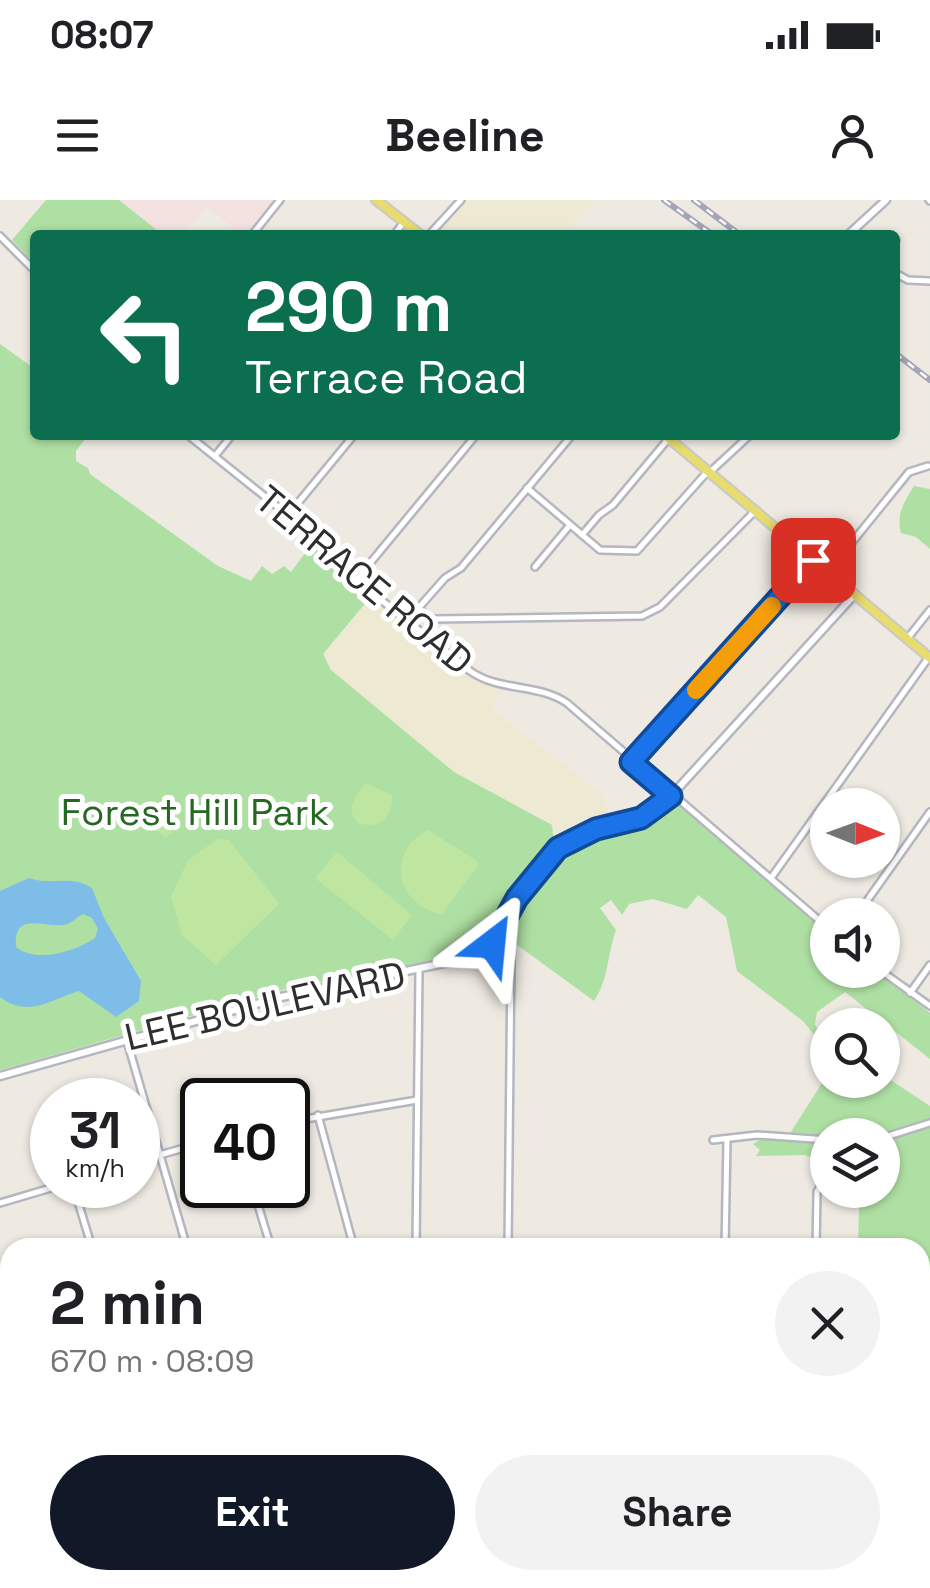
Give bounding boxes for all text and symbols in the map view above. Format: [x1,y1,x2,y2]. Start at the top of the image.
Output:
text: 08:07 [50,11,154,59]
text: Beeline [385,107,545,164]
icon: menu [50,108,105,163]
icon: person [825,108,880,163]
text: 290 m [245,262,452,351]
icon: left [80,270,210,400]
text: Terrace Road [245,349,528,406]
street label: TERRACE ROAD [246,475,482,685]
pin [771,518,856,603]
icon: arrive [786,533,841,588]
park label: Forest Hill Park [61,788,329,836]
north arrow [810,788,900,878]
map controls [810,788,900,1208]
position arrow [440,892,544,996]
button: sound [810,898,900,988]
street label: LEE BOULEVARD [120,950,410,1062]
button: search [810,1008,900,1098]
speed limit sign: 40 [180,1078,310,1208]
text: 31 [69,1099,121,1163]
button: layers [810,1118,900,1208]
text: km/h [65,1152,125,1184]
text: 2 min [50,1265,205,1342]
button: close [775,1271,880,1376]
text: 670 m · 08:09 [50,1341,254,1381]
button: Exit [50,1455,455,1570]
button: Share [475,1455,880,1570]

